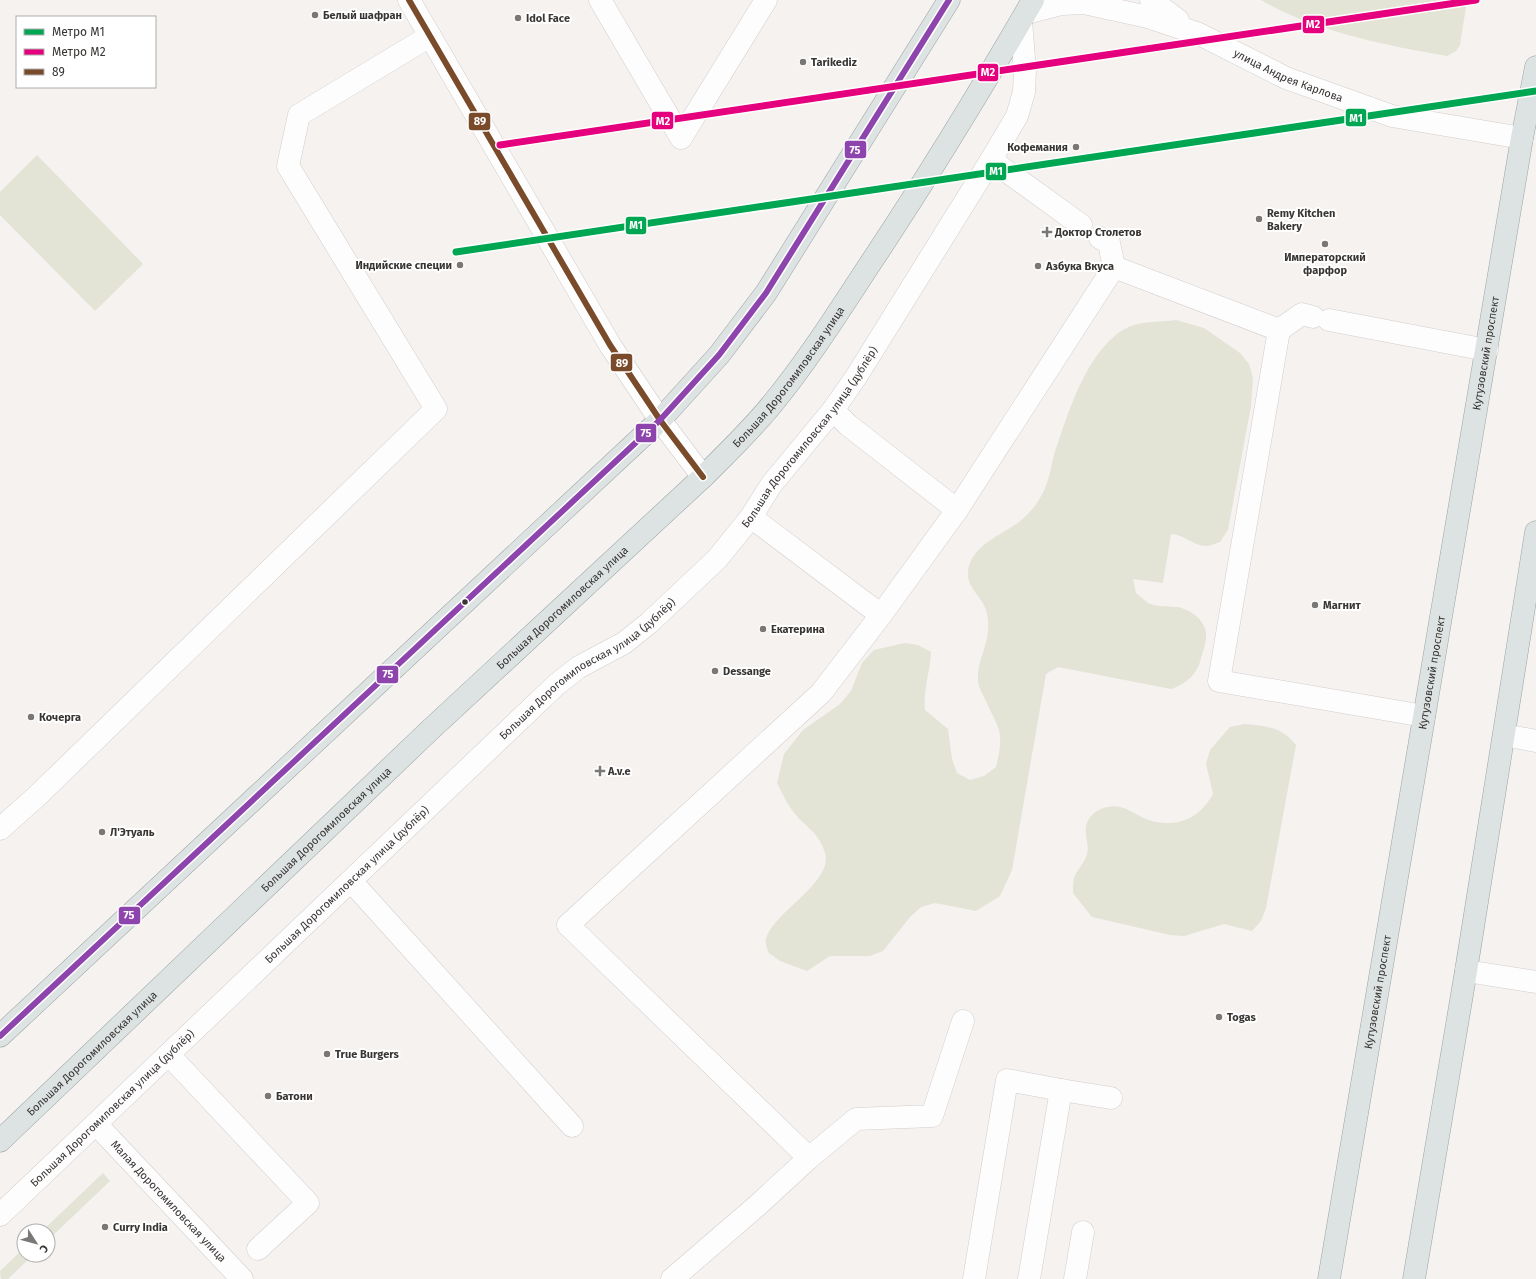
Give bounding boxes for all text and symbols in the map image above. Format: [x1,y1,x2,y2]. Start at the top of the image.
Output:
place label: Белый шафран [323,9,402,22]
marker: Белый шафран [310,10,320,20]
place label: Idol Face [526,12,570,25]
marker: Idol Face [513,13,523,23]
line badge: M2 [1302,15,1325,34]
legend [16,16,156,88]
text: M2 [1306,18,1320,31]
text: Метро M1 [52,25,105,39]
text: Метро M2 [52,45,106,59]
street label: улица Андрея Карлова [1232,46,1345,104]
place label: Tarikediz [811,56,857,69]
marker: Tarikediz [798,57,808,67]
line badge: M2 [977,63,999,82]
text: 89 [52,65,65,79]
text: M2 [981,66,995,79]
line badge: M1 [1345,108,1367,127]
line badge: M2 [651,111,674,130]
line badge: 89 [468,112,491,131]
text: M1 [1349,112,1363,125]
text: 89 [474,115,486,128]
text: M2 [656,115,670,128]
line badge: 75 [844,140,867,159]
place label: Кофемания [1007,141,1068,154]
marker: Кофемания [1071,142,1081,152]
text: 75 [850,144,861,157]
line badge: M1 [985,162,1007,181]
text: M1 [989,165,1003,178]
place label: Remy Kitchen Bakery [1267,207,1335,233]
marker: Remy Kitchen Bakery [1254,214,1264,224]
line badge: M1 [625,216,647,235]
text: M1 [629,219,643,232]
place label: Доктор Столетов [1054,226,1142,239]
marker: Доктор Столетов [1042,227,1052,237]
marker: Императорский фарфор [1320,239,1330,249]
place label: Императорский фарфор [1284,251,1366,277]
place label: Индийские специи [355,259,452,272]
marker: Индийские специи [455,260,465,270]
place label: Азбука Вкуса [1045,260,1114,273]
marker: Азбука Вкуса [1033,261,1043,271]
street label: Кутузовский проспект [1470,295,1502,411]
street label: Большая Дорогомиловская улица [730,304,847,450]
street label: Большая Дорогомиловская улица (дублёр) [739,344,880,530]
line badge: 89 [610,353,633,372]
text: 89 [616,357,628,370]
line badge: 75 [635,423,657,443]
text: 75 [641,427,652,440]
street label: Большая Дорогомиловская улица [494,543,631,672]
street label: Большая Дорогомиловская улица (дублёр) [497,595,678,742]
unlabelled marker [460,597,470,607]
place label: Магнит [1323,599,1361,612]
marker: Магнит [1310,600,1320,610]
street label: Кутузовский проспект [1416,615,1448,731]
place label: Екатерина [771,623,825,636]
marker: Екатерина [758,624,768,634]
line badge: 75 [376,665,399,684]
place label: Dessange [723,665,771,678]
marker: Dessange [710,666,720,676]
text: 75 [383,668,394,681]
place label: Кочерга [39,711,81,724]
marker: Кочерга [26,712,36,722]
street label: Большая Дорогомиловская улица [258,764,394,895]
place label: A.v.e [607,765,631,778]
marker: A.v.e [595,766,605,776]
street label: Большая Дорогомиловская улица (дублёр) [262,803,432,966]
place label: Л'Этуаль [110,826,155,839]
marker: Л'Этуаль [97,827,107,837]
line badge: 75 [118,906,141,925]
text: 75 [124,909,135,922]
street label: Кутузовский проспект [1362,934,1394,1050]
street label: Большая Дорогомиловская улица [24,988,160,1118]
place label: Togas [1227,1011,1256,1024]
marker: Togas [1214,1012,1224,1022]
street label: Большая Дорогомиловская улица (дублёр) [27,1027,197,1189]
place label: True Burgers [335,1048,400,1061]
marker: True Burgers [322,1049,332,1059]
place label: Батони [276,1090,313,1103]
marker: Батони [263,1091,273,1101]
street label: Малая Дорогомиловская улица [108,1138,229,1265]
place label: Curry India [113,1221,168,1234]
marker: Curry India [100,1222,110,1232]
north arrow [16,1223,56,1263]
text: С [36,1242,51,1256]

